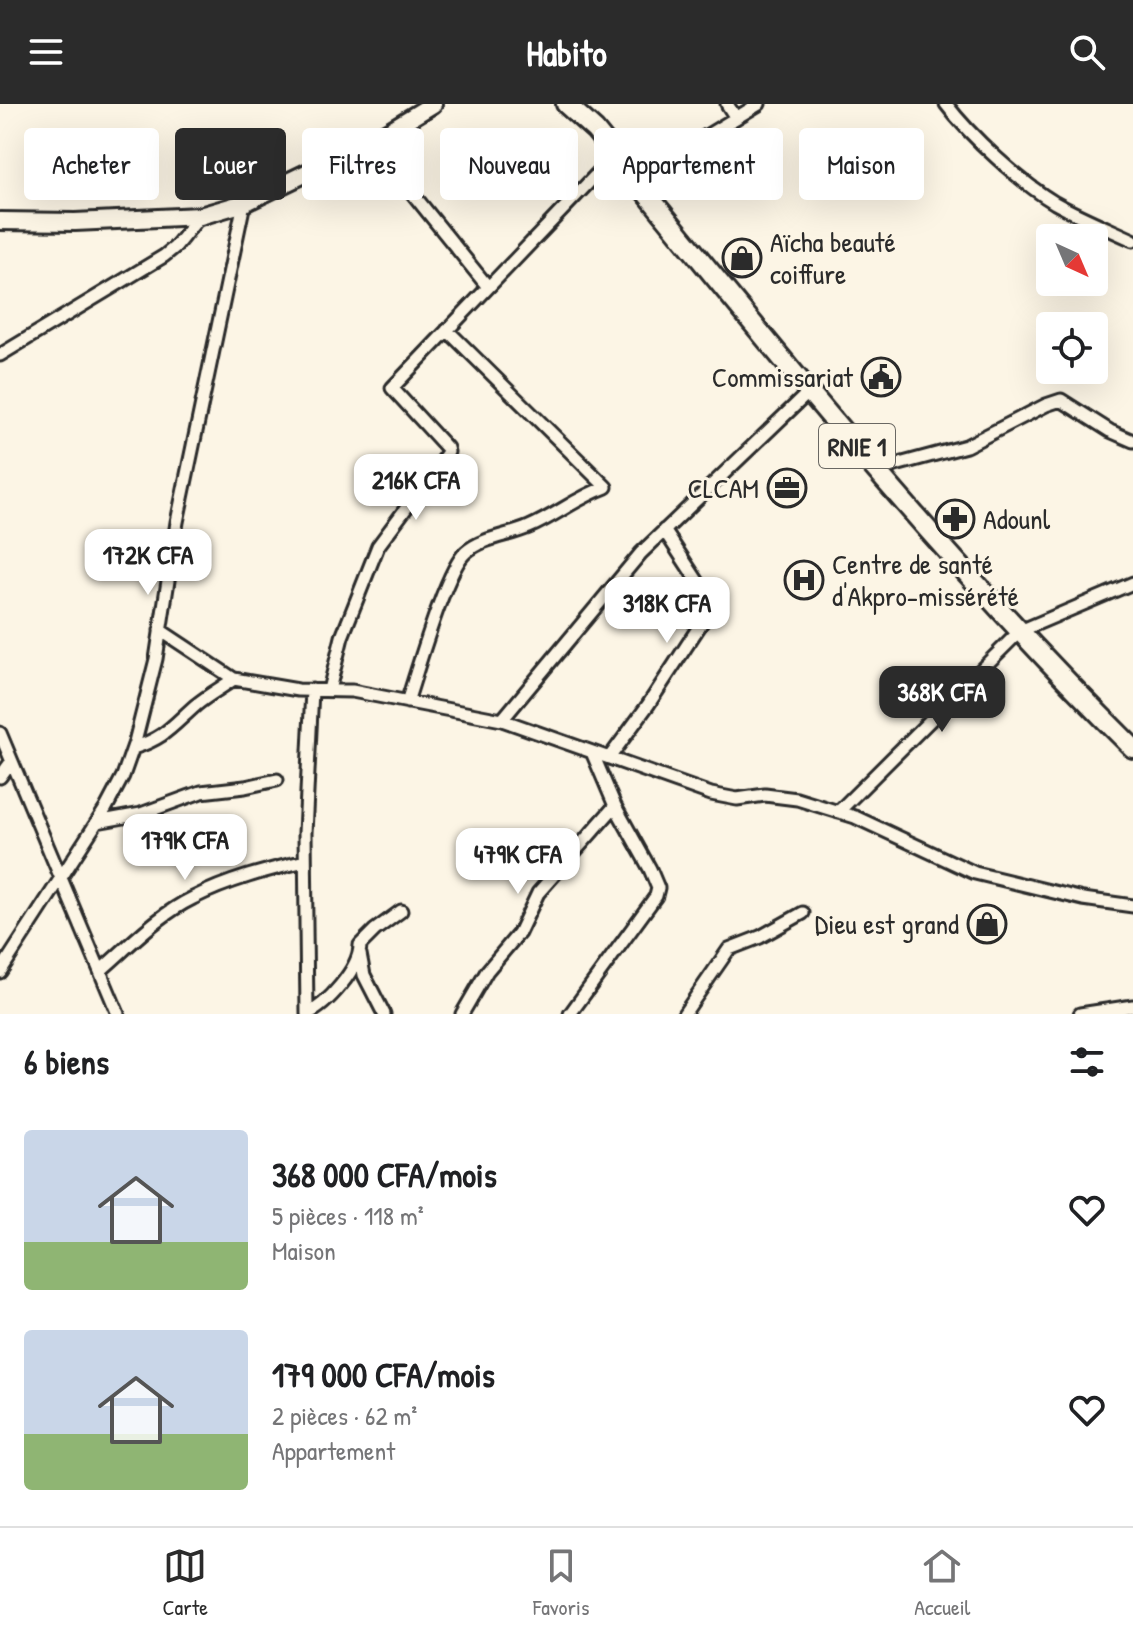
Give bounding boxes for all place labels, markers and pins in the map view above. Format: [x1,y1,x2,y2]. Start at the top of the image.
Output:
place label: Aïcha beauté coiffure [770,223,896,293]
shop icon: Aïcha beauté coiffure [721,237,763,279]
public building icon: Commissariat [860,356,902,398]
place label: Commissariat [712,358,853,396]
pin: 216K CFA [333,454,499,522]
office icon: CLCAM [766,467,808,509]
place label: CLCAM [688,469,759,507]
pharmacy icon: Adounl [934,498,976,540]
place label: Adounl [983,500,1051,538]
pin: 172K CFA [65,529,231,597]
place label: Centre de santé d'Akpro-missérété [832,545,1019,615]
hospital icon: Centre de santé d'Akpro-missérété [783,559,825,601]
pin: 318K CFA [584,577,750,645]
pin: 368K CFA [859,666,1025,734]
pin: 179K CFA [102,814,268,882]
pin: 479K CFA [435,828,601,896]
shop icon: Dieu est grand [966,903,1008,945]
place label: Dieu est grand [815,905,959,943]

